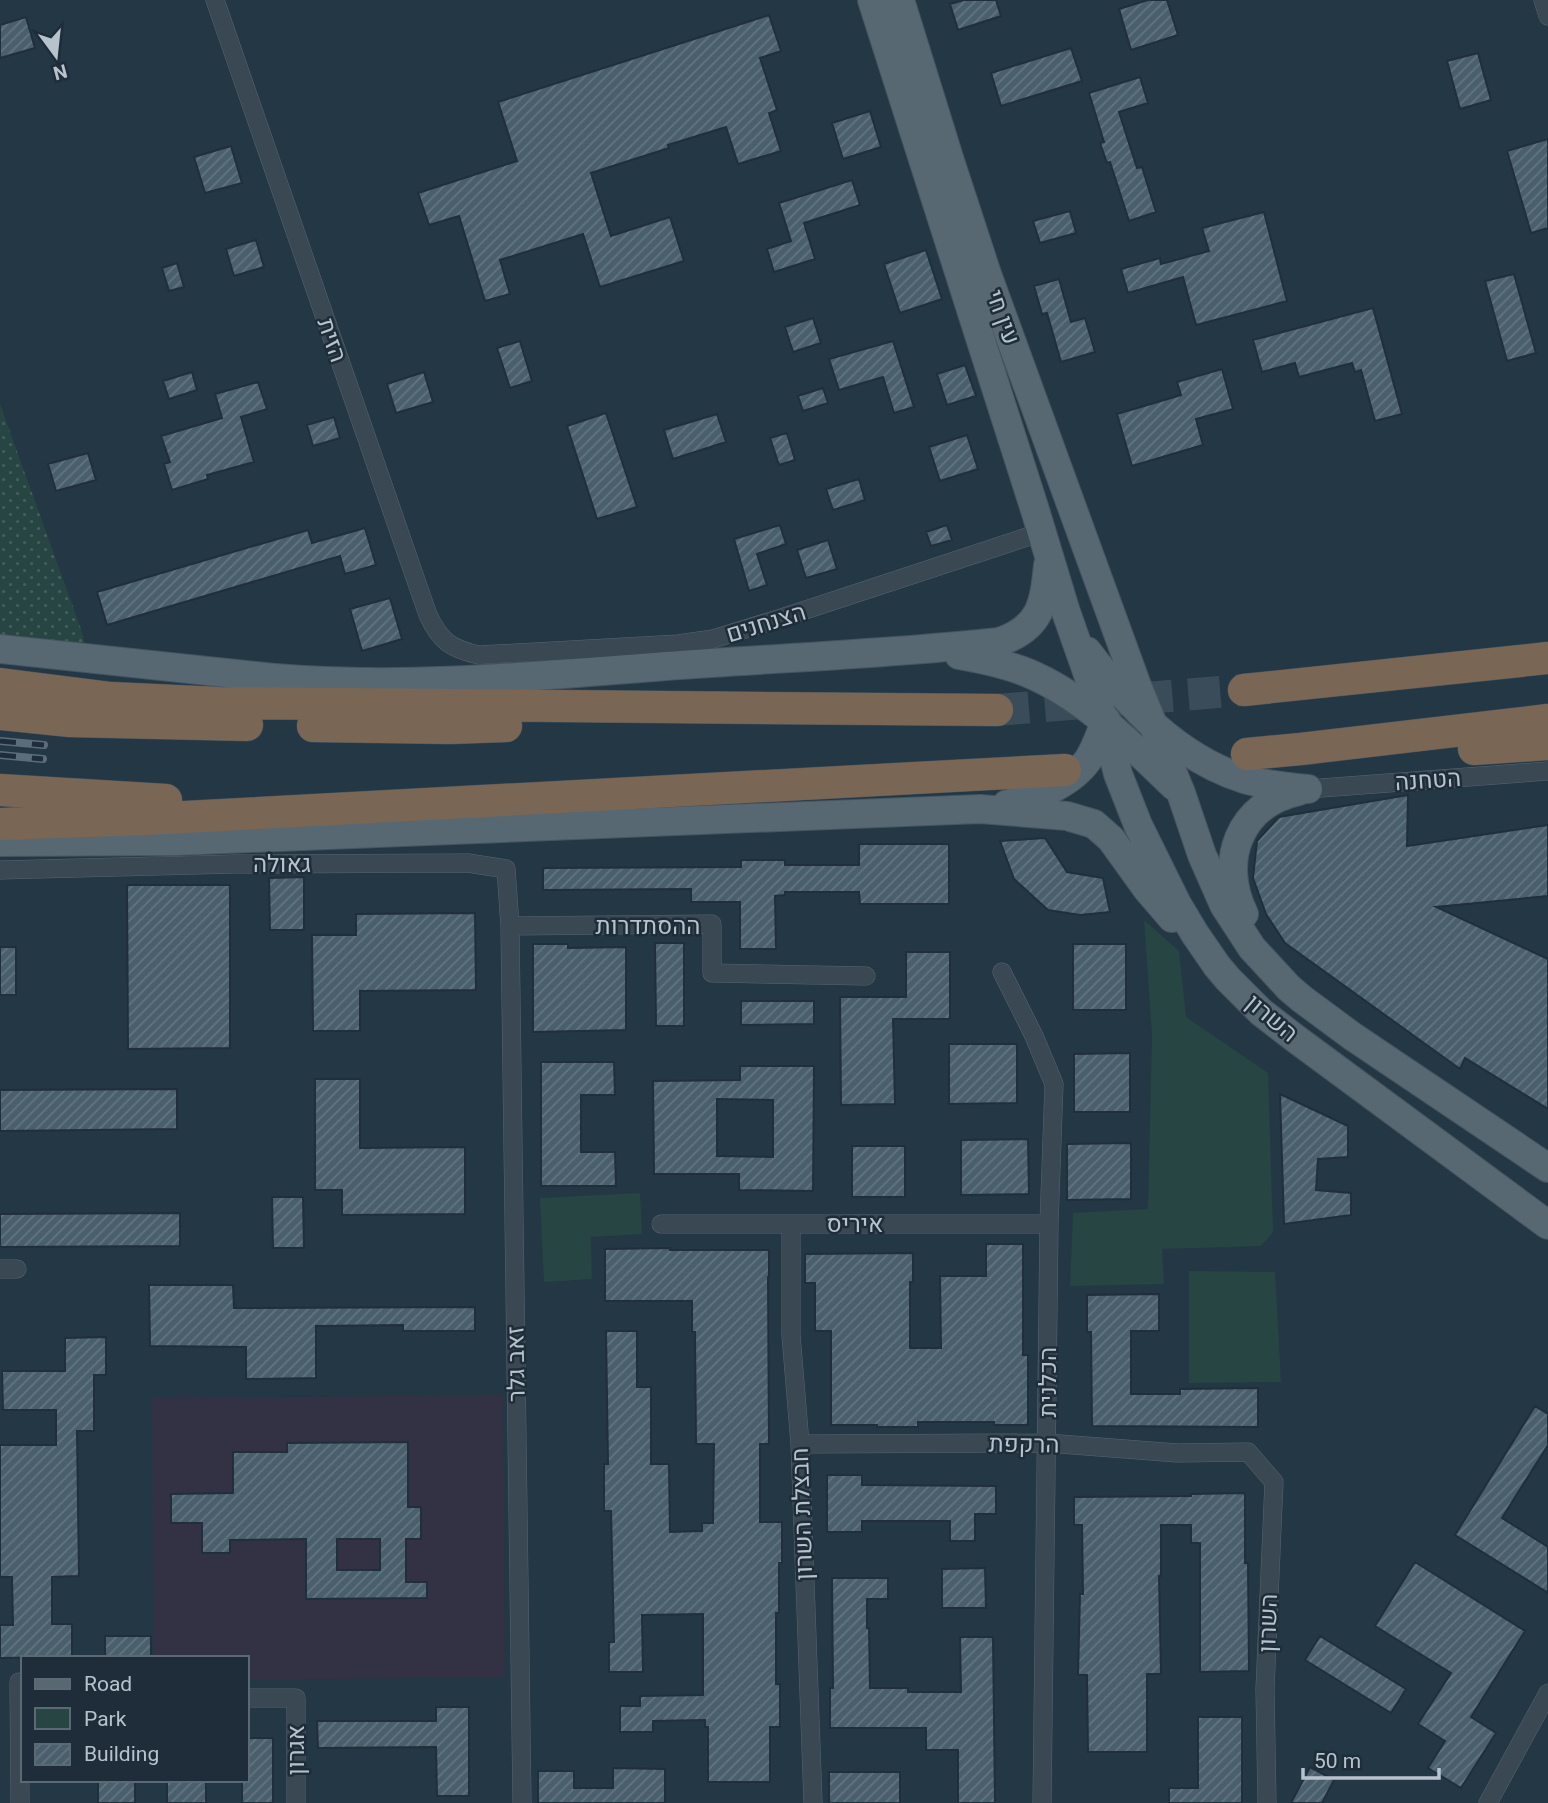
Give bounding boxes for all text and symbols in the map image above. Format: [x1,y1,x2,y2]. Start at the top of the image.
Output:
north arrow [21,21,91,91]
text: N [51,59,70,85]
street label: עין חי [980,286,1026,348]
street label: הזית [311,314,353,366]
street label: הצנחנים [723,598,809,648]
street label: הטחנה [1394,764,1462,796]
street label: גאולה [253,850,311,878]
street label: ההסתדרות [596,912,700,940]
street label: השרון [1240,988,1304,1048]
street label: איריס [827,1210,883,1238]
street label: זאב גלר [501,1326,531,1402]
street label: הכלנית [1034,1347,1062,1417]
street label: הרקפת [988,1429,1060,1459]
street label: חבצלת השרון [786,1447,818,1581]
street label: השרון [1253,1593,1283,1653]
legend [21,1656,248,1782]
text: Road [84,1672,132,1696]
text: Park [84,1707,127,1731]
street label: אגרון [282,1725,310,1775]
scale bar [1303,1736,1440,1780]
text: Building [84,1742,159,1766]
text: 50 m [1314,1749,1361,1773]

